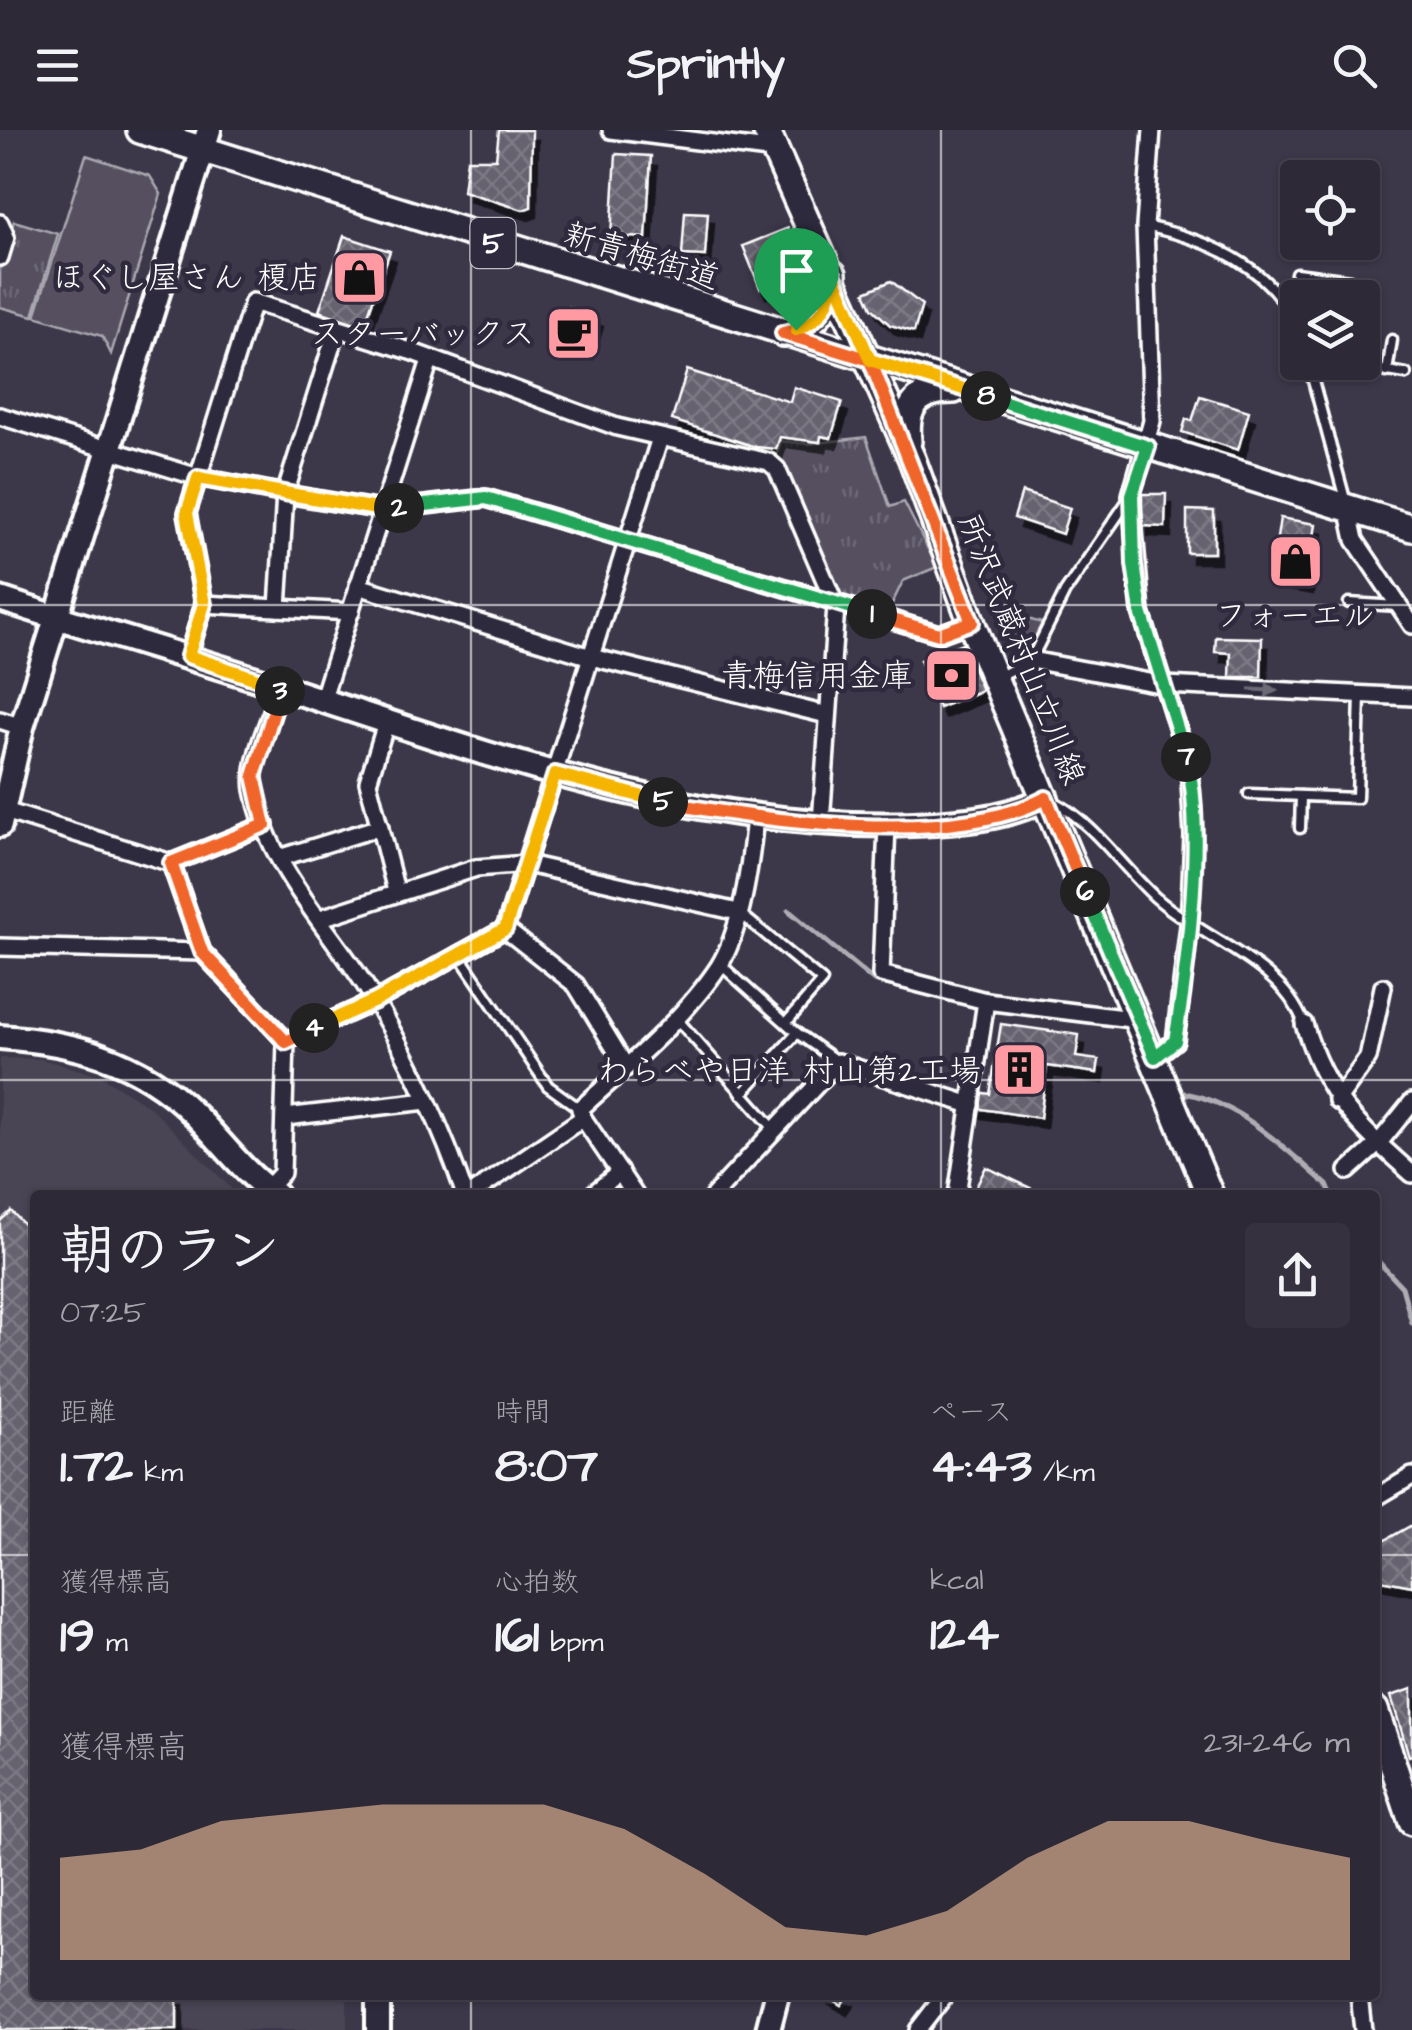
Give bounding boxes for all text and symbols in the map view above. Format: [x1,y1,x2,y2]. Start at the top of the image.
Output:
text: Sprintly [627,34,785,96]
icon: menu [30,38,85,93]
icon: search [1327,38,1382,93]
map controls [1280,160,1380,380]
button: locate [1280,160,1380,260]
street label: 新青梅街道 [558,212,725,301]
road number: 5 [470,218,516,268]
pin [754,228,839,331]
icon: arrive [769,243,824,298]
shop icon: ほぐし屋さん 榎店 [330,247,390,307]
place label: ほぐし屋さん 榎店 [52,256,321,301]
button: layers [1280,280,1380,380]
cafe icon: スターバックス [544,303,604,363]
place label: スターバックス [311,312,535,357]
pin: 8 [961,371,1011,421]
text: 8 [977,376,995,415]
pin: 2 [374,483,424,533]
text: 2 [391,488,407,527]
street label: 所沢武蔵村山立川線 [946,508,1095,792]
shop icon: フォーエル [1265,531,1325,591]
pin: 1 [847,589,897,639]
text: 1 [870,594,874,633]
place label: フォーエル [1215,594,1375,639]
bank icon: 青梅信用金庫 [922,645,982,705]
place label: 青梅信用金庫 [721,654,913,699]
pin: 3 [255,666,305,716]
text: 3 [273,671,287,710]
one-way arrow [1247,682,1279,698]
pin: 7 [1161,732,1211,782]
text: 7 [1177,737,1195,776]
pin: 5 [638,777,688,827]
text: 5 [653,782,673,821]
pin: 6 [1060,867,1110,917]
text: 6 [1076,872,1094,911]
pin: 4 [289,1003,339,1053]
text: 4 [304,1008,324,1047]
building icon: わらべや日洋 村山第2工場 [990,1040,1050,1100]
place label: わらべや日洋 村山第2工場 [598,1049,981,1094]
text: 朝のラン [60,1214,280,1290]
button: share [1245,1223,1350,1328]
text: 07:25 [60,1290,146,1335]
text: 距離 [60,1393,116,1432]
text: 時間 [495,1393,551,1432]
text: ペース [930,1393,1012,1432]
text: 1.72 [60,1432,133,1501]
text: 8:07 [495,1432,598,1501]
text: 4:43 [930,1432,1032,1501]
text: km [133,1453,183,1492]
text: /km [1032,1453,1095,1492]
text: kcal [930,1561,984,1600]
text: 獲得標高 [60,1563,172,1602]
text: 心拍数 [495,1563,579,1602]
text: 124 [930,1600,999,1669]
text: 19 [60,1602,95,1671]
text: 161 [495,1602,539,1671]
text: m [95,1623,128,1662]
text: bpm [539,1623,603,1662]
text: 231–246 m [1204,1720,1350,1765]
text: 獲得標高 [60,1725,188,1770]

